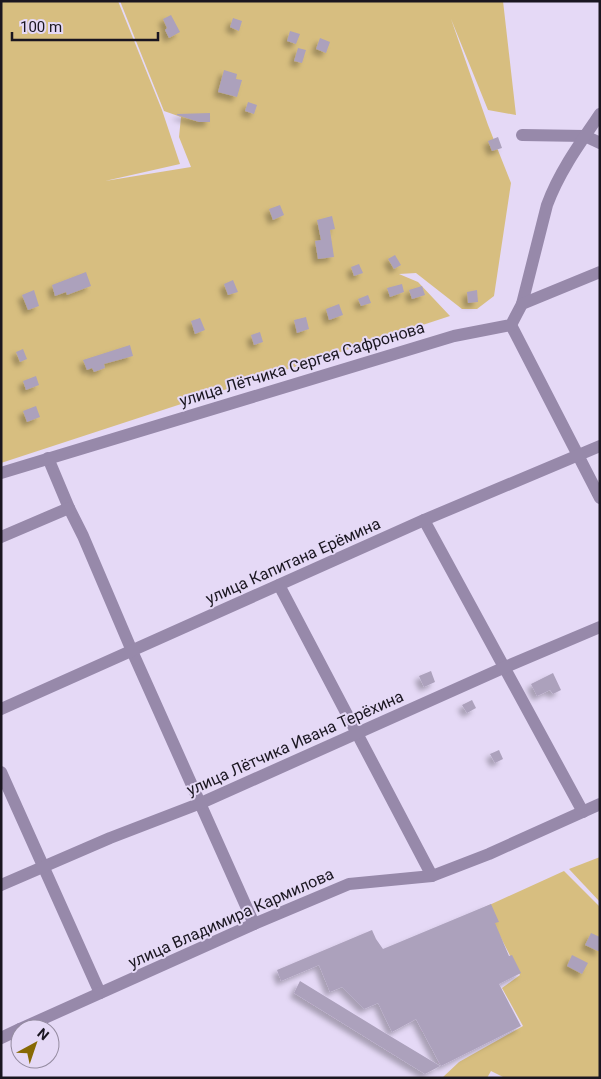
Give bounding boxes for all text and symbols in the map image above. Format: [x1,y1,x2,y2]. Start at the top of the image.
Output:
scale bar [12,10,159,42]
text: 100 m [20,18,62,36]
street label: улица Лётчика Сергея Сафронова [177,318,427,410]
street label: улица Капитана Ерёмина [203,514,383,608]
street label: улица Лётчика Ивана Терёхина [184,686,406,800]
street label: улица Владимира Кармилова [125,864,337,972]
north arrow [10,1019,60,1069]
text: N [34,1025,52,1043]

